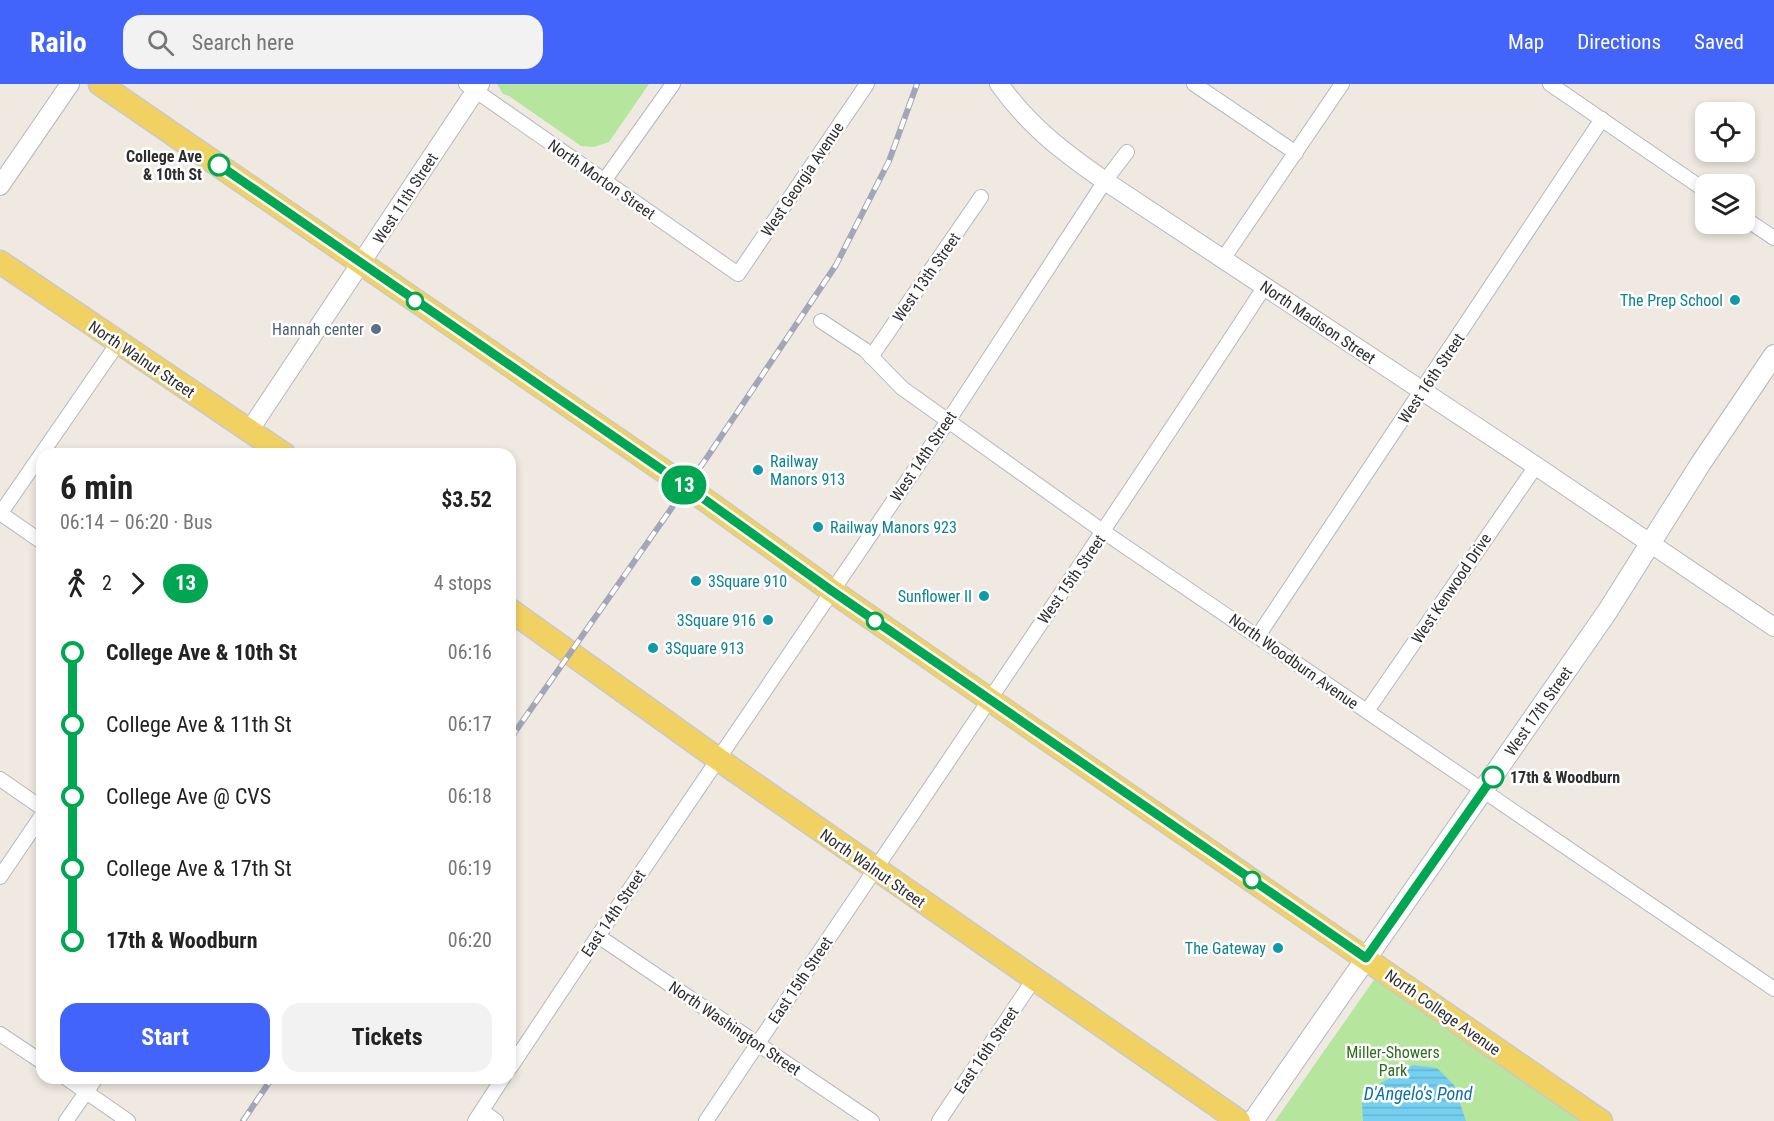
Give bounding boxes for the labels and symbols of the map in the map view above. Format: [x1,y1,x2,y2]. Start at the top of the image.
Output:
street label: West Georgia Avenue [757,118,848,240]
street label: North Morton Street [545,135,659,224]
place label: College Ave & 10th St [126,147,202,184]
street label: West 11th Street [369,149,442,247]
marker: College Ave & 10th St [208,154,230,176]
street label: West 13th Street [889,229,964,326]
street label: North Madison Street [1256,277,1379,368]
place label: The Prep School [1620,291,1723,310]
unlabelled marker [406,292,424,310]
marker: The Prep School [1728,293,1742,307]
street label: North Walnut Street [85,317,199,402]
place label: Hannah center [272,320,364,339]
marker: Hannah center [369,322,383,336]
street label: West 16th Street [1394,329,1469,427]
street label: West 14th Street [886,407,961,505]
place label: Railway Manors 913 [770,452,845,489]
marker: Railway Manors 913 [751,463,765,477]
line badge: 13 [657,466,711,504]
place label: Railway Manors 923 [830,518,957,537]
marker: Railway Manors 923 [811,520,825,534]
street label: West Kenwood Drive [1407,530,1495,647]
street label: West 15th Street [1034,531,1109,628]
place label: 3Square 910 [708,572,787,591]
marker: 3Square 910 [689,574,703,588]
place label: Sunflower II [898,587,972,606]
marker: Sunflower II [977,589,991,603]
street label: North Woodburn Avenue [1225,610,1362,713]
place label: 3Square 916 [677,611,756,630]
unlabelled marker [866,612,884,630]
marker: 3Square 916 [761,613,775,627]
place label: 3Square 913 [665,639,744,658]
marker: 3Square 913 [646,641,660,655]
street label: West 17th Street [1501,663,1576,760]
marker: 17th & Woodburn [1482,766,1504,788]
place label: 17th & Woodburn [1510,768,1620,787]
street label: North Walnut Street [816,825,929,912]
street label: East 14th Street [577,866,650,960]
unlabelled marker [1243,871,1261,889]
street label: East 15th Street [764,933,837,1027]
place label: The Gateway [1185,939,1266,958]
marker: The Gateway [1271,941,1285,955]
street label: North College Avenue [1381,966,1504,1059]
street label: North Washington Street [665,977,804,1080]
street label: East 16th Street [950,1003,1023,1097]
park label: Miller-Showers Park [1346,1043,1440,1080]
water label: D'Angelo's Pond [1364,1083,1473,1104]

